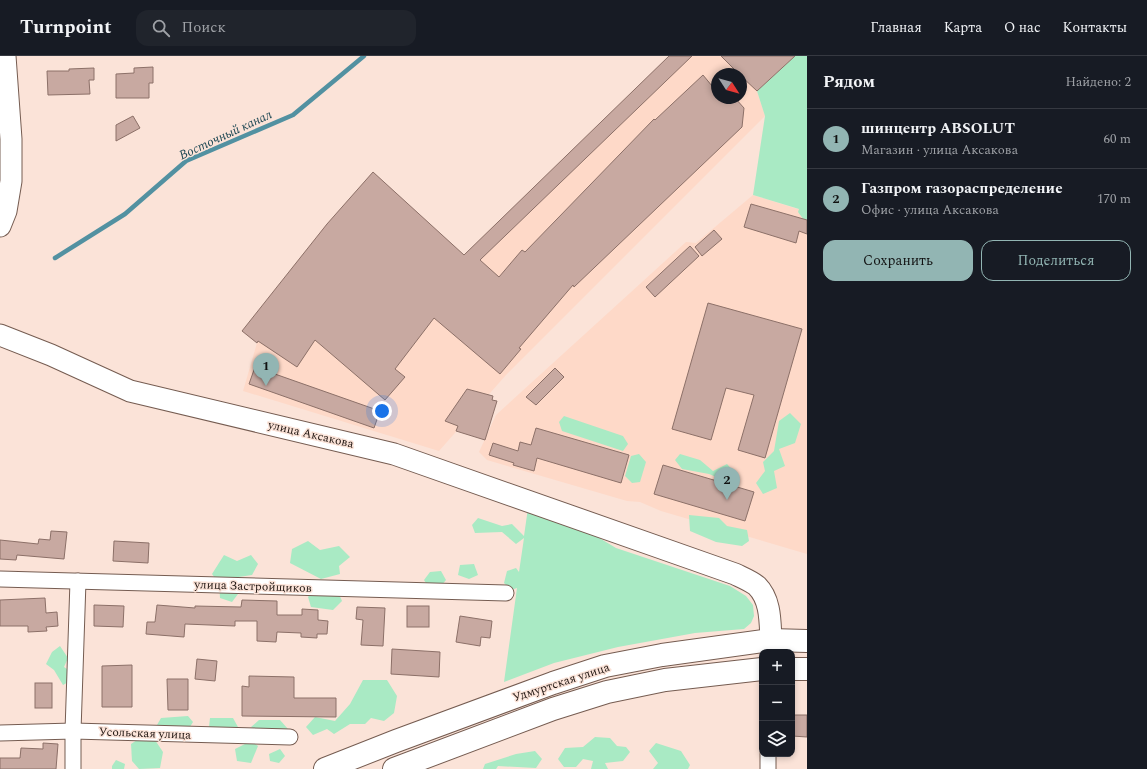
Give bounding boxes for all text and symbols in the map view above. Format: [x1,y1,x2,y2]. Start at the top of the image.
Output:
search box [136,10,416,46]
text: Turnpoint [20,13,112,42]
text: Поиск [182,16,226,39]
icon: search [150,17,172,39]
text: Главная [870,17,922,38]
text: Карта [944,17,982,38]
text: О нас [1004,17,1041,38]
text: Контакты [1063,17,1127,38]
north arrow [711,68,747,104]
text: Рядом [823,69,875,95]
text: Найдено: 2 [1065,72,1131,92]
water label: Восточный канал [176,104,276,165]
text: шинцентр ABSOLUT [861,117,1015,140]
text: 1 [832,129,840,149]
text: 60 m [1104,129,1131,149]
text: Магазин · улица Аксакова [861,140,1018,160]
text: Газпром газораспределение [861,177,1063,200]
text: 2 [832,189,840,209]
text: 170 m [1097,189,1131,209]
text: Офис · улица Аксакова [861,200,999,220]
button: Сохранить [823,240,973,281]
button: Поделиться [981,240,1131,281]
pin: 1 [253,353,279,386]
your location [372,401,392,421]
street label: улица Аксакова [265,415,356,454]
pin: 2 [714,467,740,500]
street label: улица Застройщиков [193,575,312,598]
map controls [759,649,795,757]
button: + [759,649,795,685]
street label: Удмуртская улица [510,658,612,707]
button: − [759,685,795,721]
button: layers [759,721,795,757]
street label: Усольская улица [99,722,191,745]

